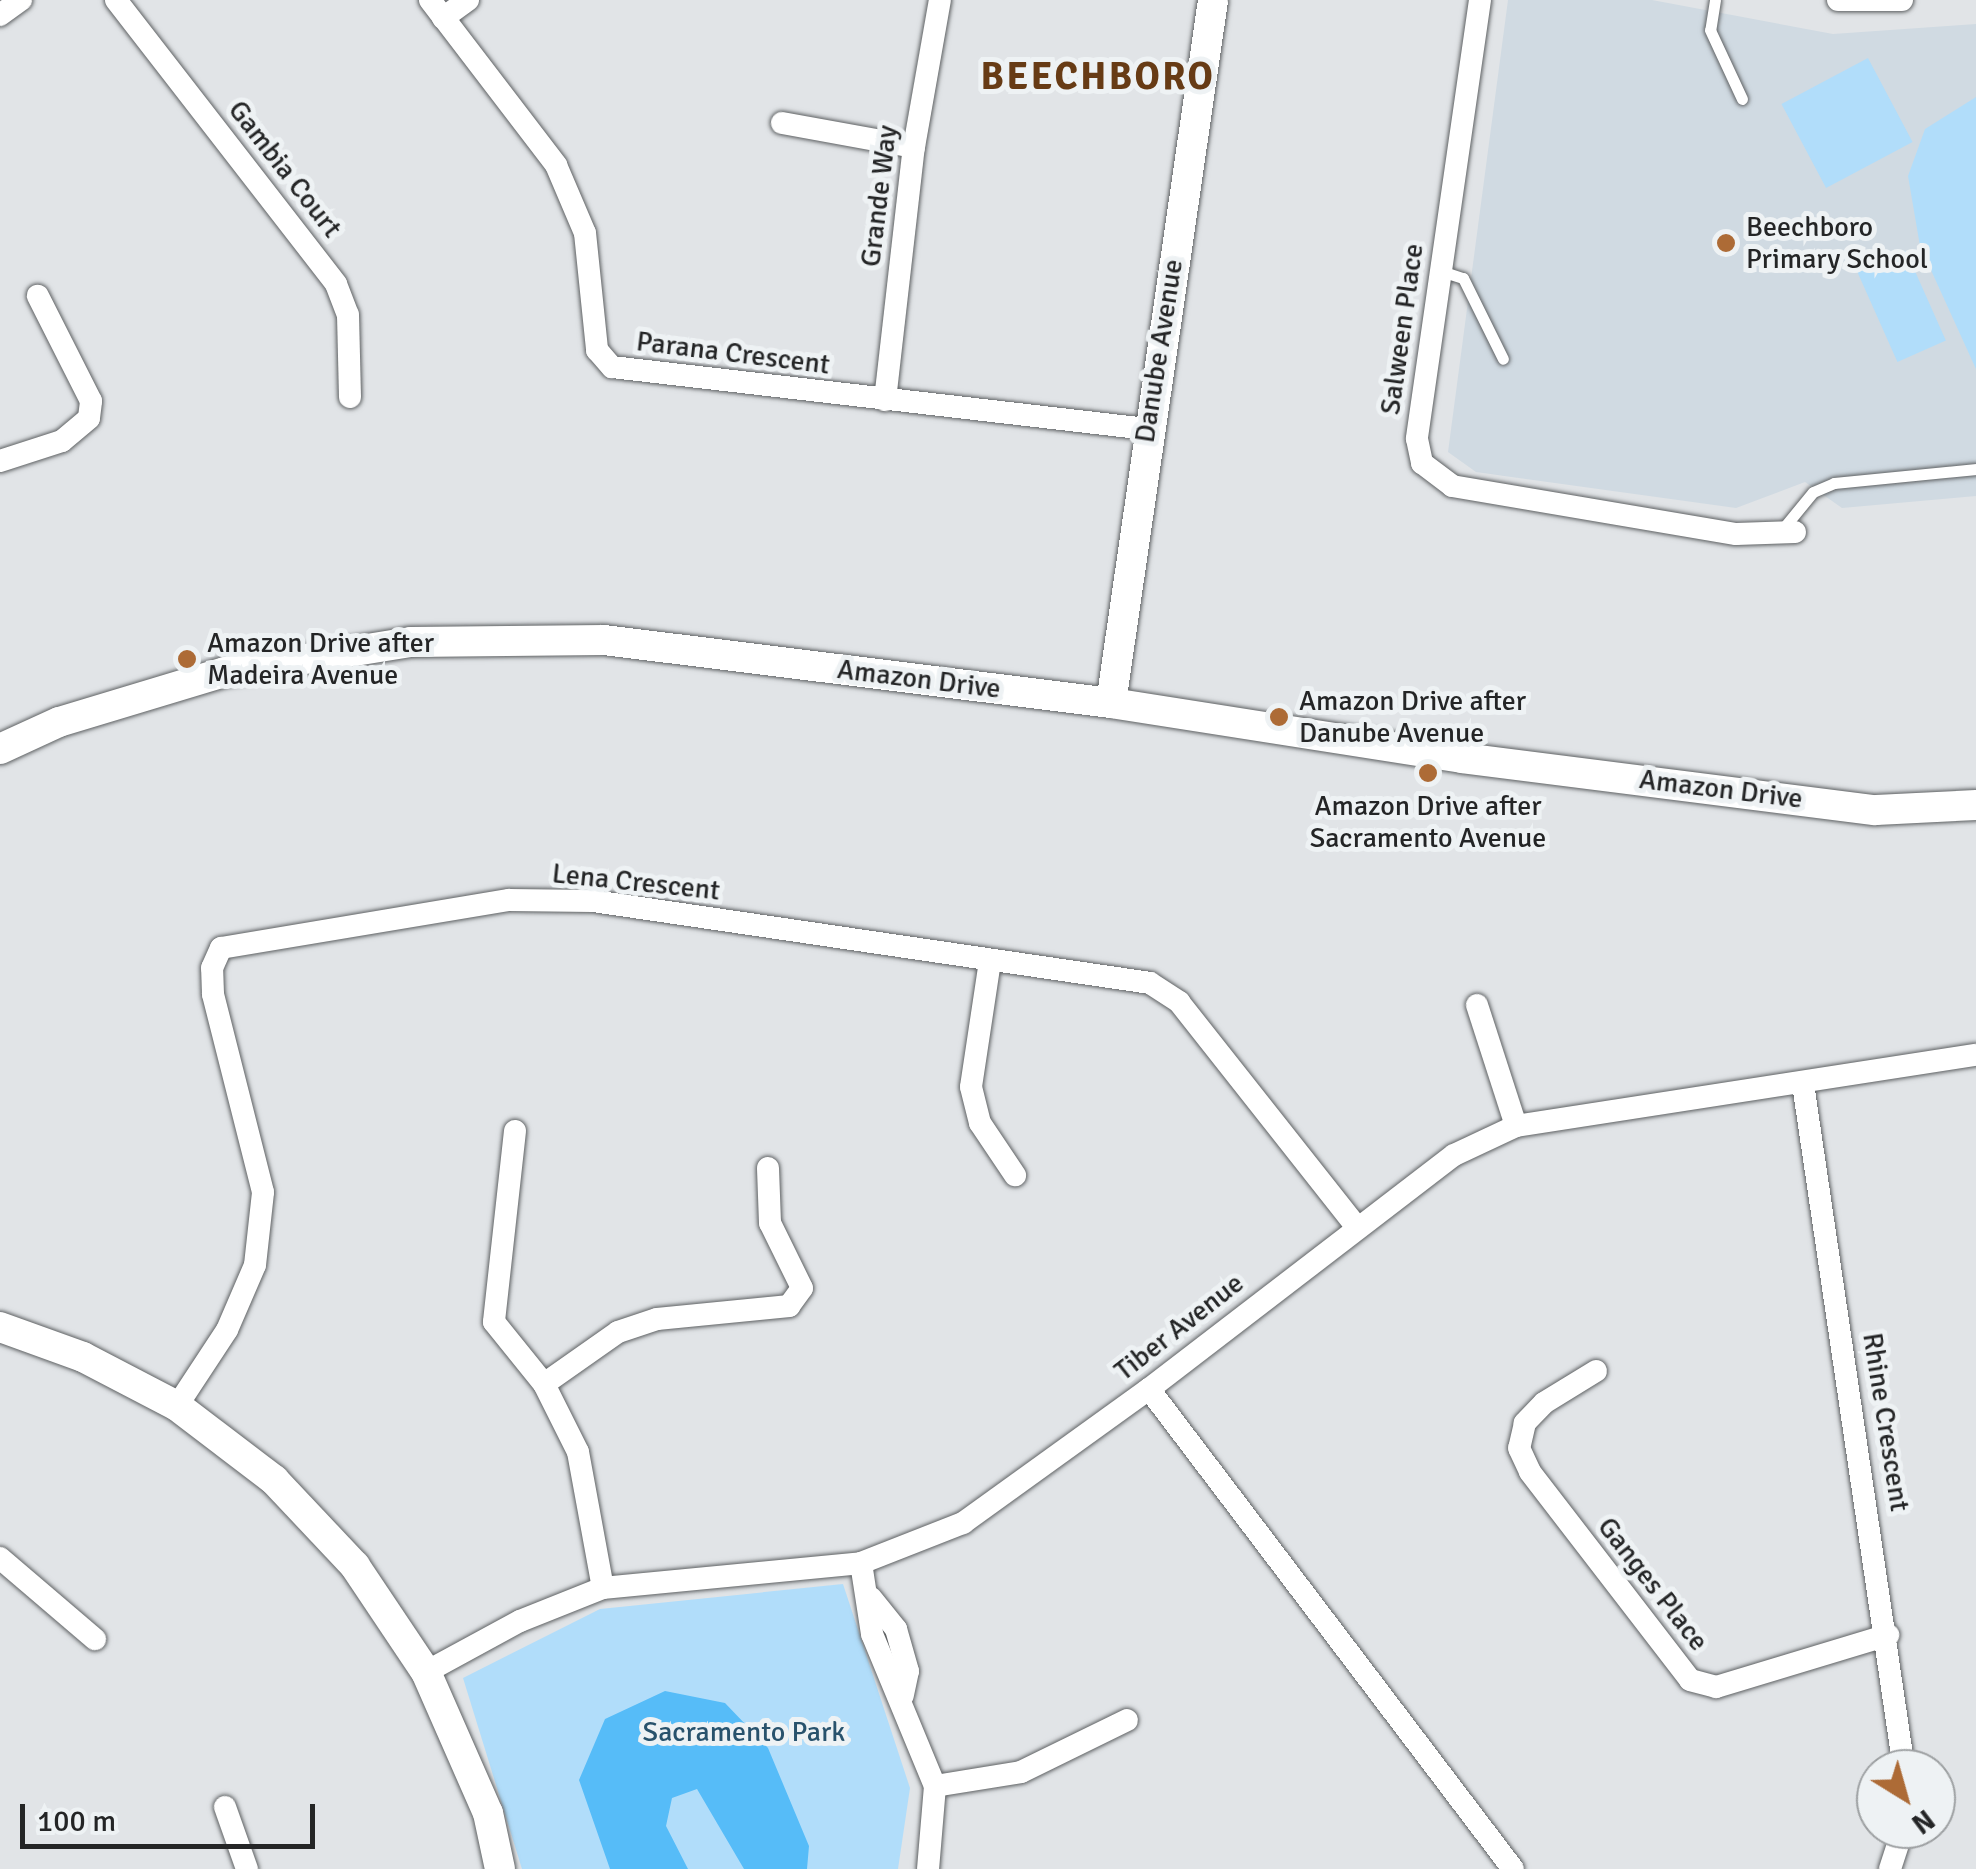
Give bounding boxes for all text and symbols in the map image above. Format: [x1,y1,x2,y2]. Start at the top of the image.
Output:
district label: BEECHBORO [981,54,1215,100]
street label: Gambia Court [221,94,349,244]
street label: Grande Way [854,123,904,269]
place label: Beechboro Primary School [1746,210,1928,276]
marker: Beechboro Primary School [1715,232,1737,254]
street label: Salween Place [1373,241,1431,417]
street label: Danube Avenue [1128,257,1190,445]
street label: Parana Crescent [634,324,832,382]
place label: Amazon Drive after Madeira Avenue [207,626,434,692]
marker: Amazon Drive after Madeira Avenue [176,648,198,670]
street label: Amazon Drive [835,652,1003,706]
place label: Amazon Drive after Danube Avenue [1299,684,1526,750]
marker: Amazon Drive after Danube Avenue [1268,706,1290,728]
marker: Amazon Drive after Sacramento Avenue [1417,762,1439,784]
street label: Amazon Drive [1637,762,1805,816]
place label: Amazon Drive after Sacramento Avenue [1310,789,1546,855]
street label: Lena Crescent [550,856,722,908]
street label: Tiber Avenue [1108,1266,1250,1388]
street label: Rhine Crescent [1855,1330,1917,1514]
street label: Ganges Place [1591,1511,1715,1657]
park label: Sacramento Park [643,1715,845,1749]
north arrow [1856,1749,1956,1849]
scale bar [25,1784,320,1846]
text: N [1905,1802,1941,1841]
text: 100 m [37,1803,116,1840]

